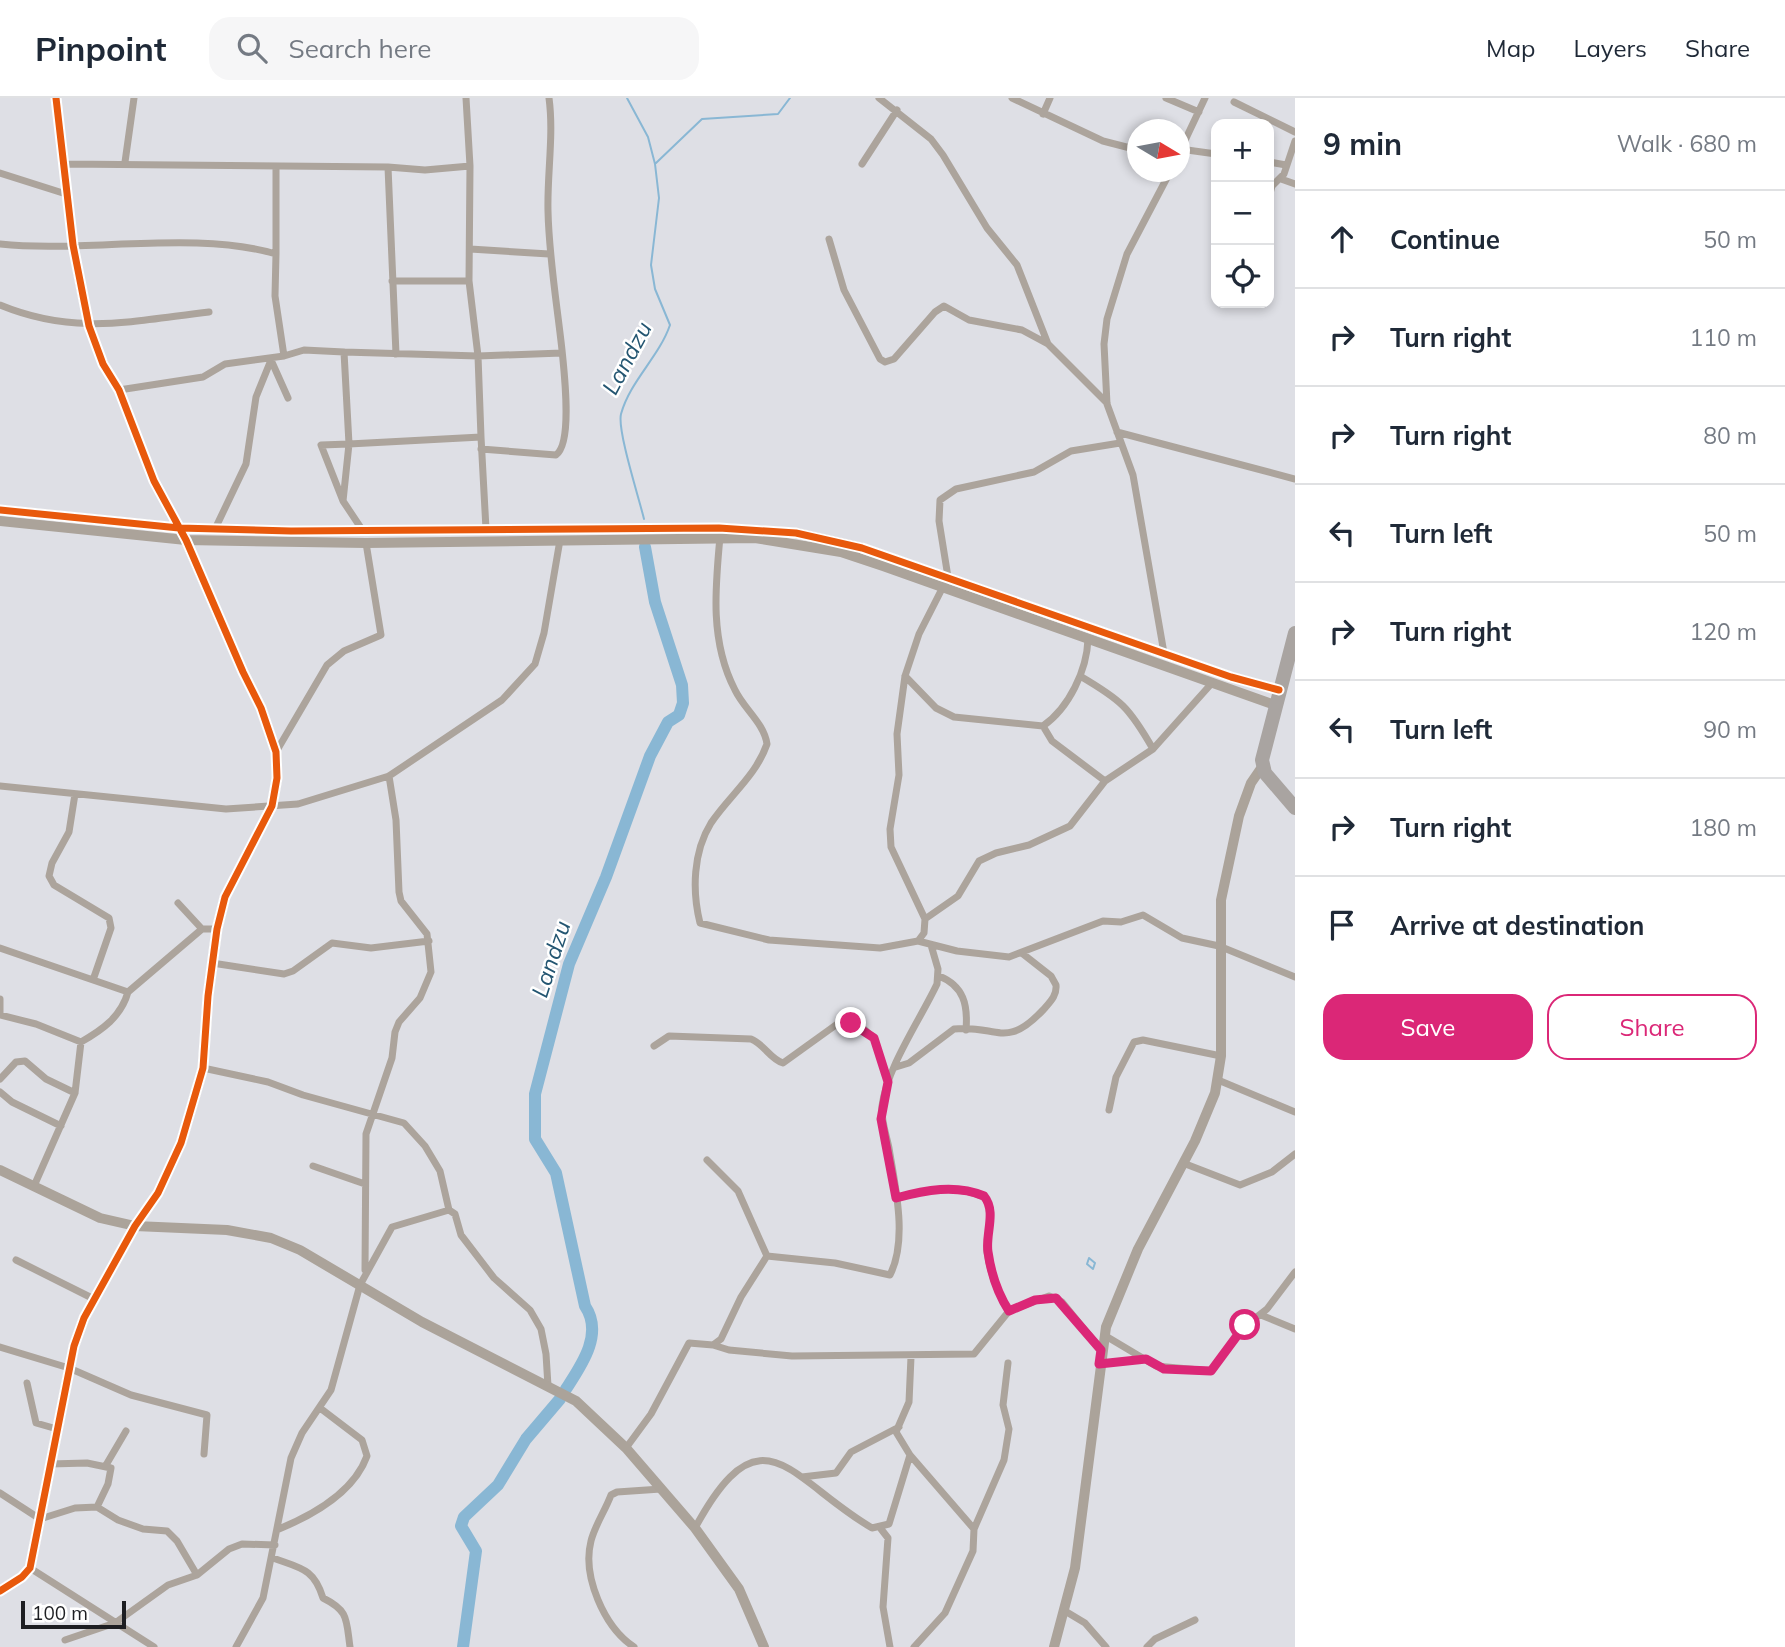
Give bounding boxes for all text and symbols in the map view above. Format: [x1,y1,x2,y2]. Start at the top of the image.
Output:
search box [209,17,699,80]
text: Pinpoint [35,28,167,69]
icon: search [233,29,271,67]
text: Search here [289,32,431,65]
text: Map [1486,33,1535,63]
text: Layers [1573,33,1647,63]
text: Share [1685,33,1750,63]
north arrow [1127,119,1190,182]
map controls [1211,119,1274,308]
button: + [1211,119,1274,182]
text: 9 min [1323,125,1402,163]
text: Walk · 680 m [1617,129,1757,158]
button: − [1211,182,1274,245]
icon: ahead [1323,220,1361,258]
text: Continue [1390,223,1500,256]
text: 50 m [1703,225,1757,254]
button: locate [1211,245,1274,308]
water label: Landzu [595,316,658,399]
icon: right [1323,318,1361,356]
text: Turn right [1390,321,1511,354]
text: 110 m [1689,323,1757,352]
icon: right [1323,416,1361,454]
text: Turn right [1390,419,1511,452]
text: 80 m [1703,421,1757,450]
icon: left [1323,514,1361,552]
text: Turn left [1390,517,1492,550]
text: 50 m [1703,519,1757,548]
icon: right [1323,612,1361,650]
text: Turn right [1390,615,1511,648]
text: 120 m [1689,617,1757,646]
icon: left [1323,710,1361,748]
text: Turn left [1390,713,1492,746]
text: 90 m [1703,715,1757,744]
icon: right [1323,808,1361,846]
text: Turn right [1390,811,1511,844]
text: 180 m [1689,813,1757,842]
icon: arrive [1323,906,1361,944]
text: Arrive at destination [1390,909,1645,942]
water label: Landzu [525,917,576,1001]
button: Save [1323,994,1533,1060]
button: Share [1547,994,1757,1060]
route end [835,1007,866,1038]
route start [1229,1309,1260,1340]
scale bar [21,1598,126,1630]
text: 100 m [32,1601,88,1625]

